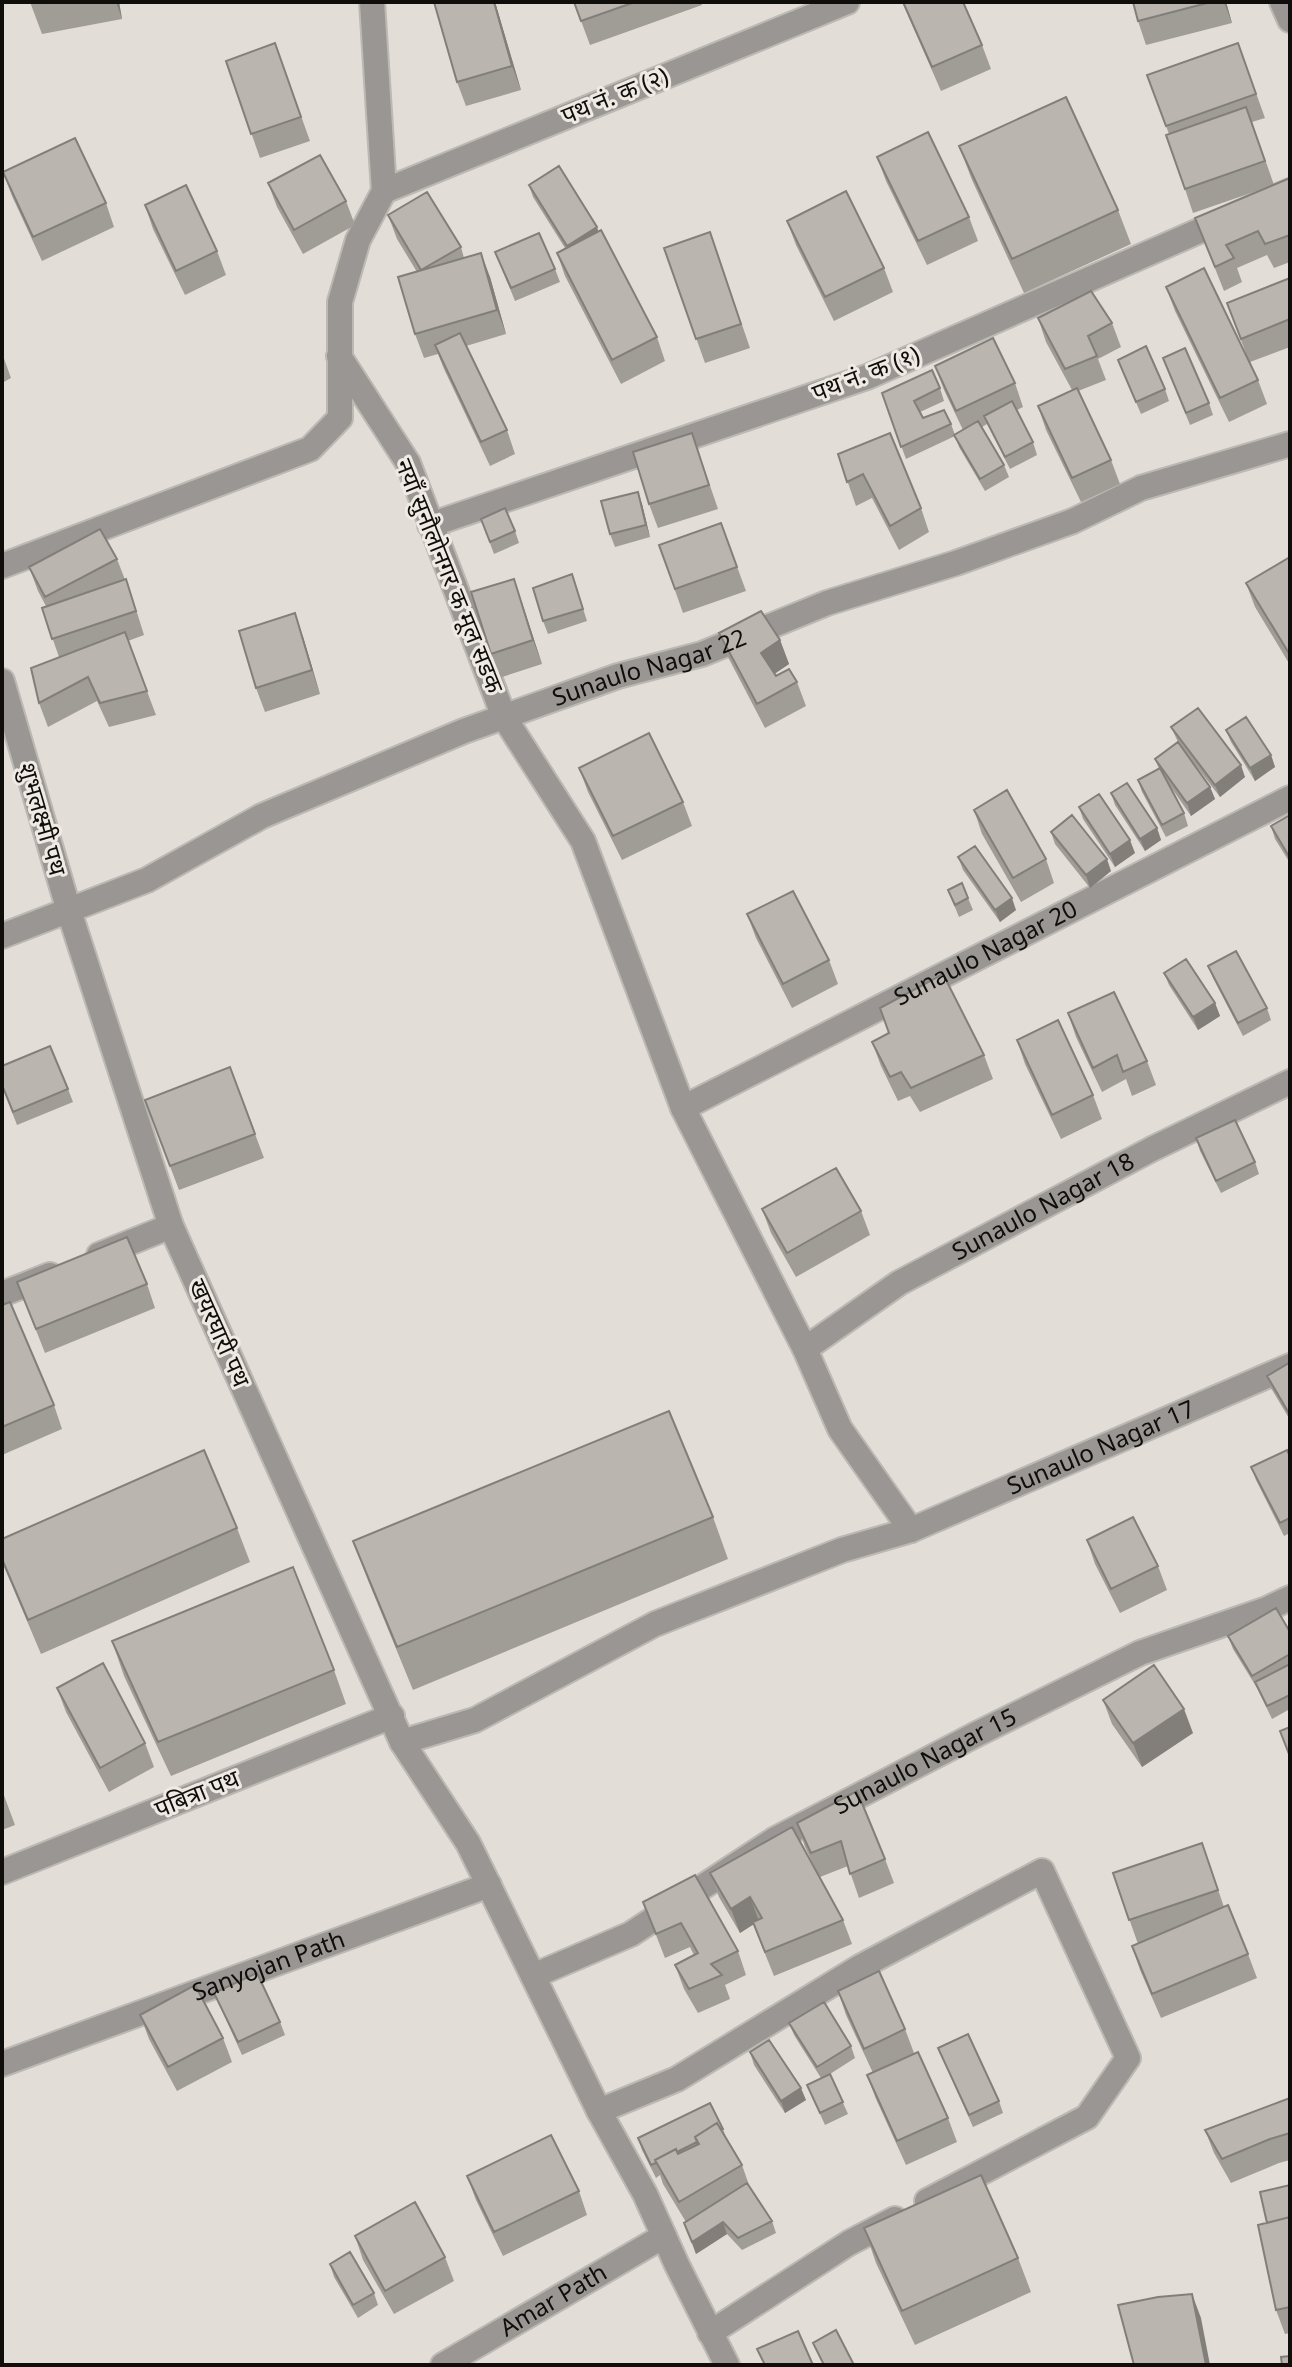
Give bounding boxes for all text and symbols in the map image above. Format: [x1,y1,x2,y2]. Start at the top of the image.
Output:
street label: पथ नं. क (२) [556,58,673,131]
street label: पथ नं. क (१) [807,337,924,408]
street label: नयाँ सुनौलोनगर क मूल सडक [388,453,513,698]
street label: Sunaulo Nagar 22 [547,620,751,713]
street label: शुभलक्ष्मी पथ [12,758,75,879]
street label: Sunaulo Nagar 20 [888,891,1082,1013]
street label: Sunaulo Nagar 18 [946,1144,1139,1267]
street label: खयरघारी पथ [182,1273,259,1392]
street label: Sunaulo Nagar 17 [1001,1391,1199,1502]
street label: Sunaulo Nagar 15 [827,1699,1021,1821]
street label: पबित्रा पथ [149,1761,244,1824]
street label: Sanyojan Path [187,1921,349,2008]
street label: Amar Path [493,2255,612,2343]

